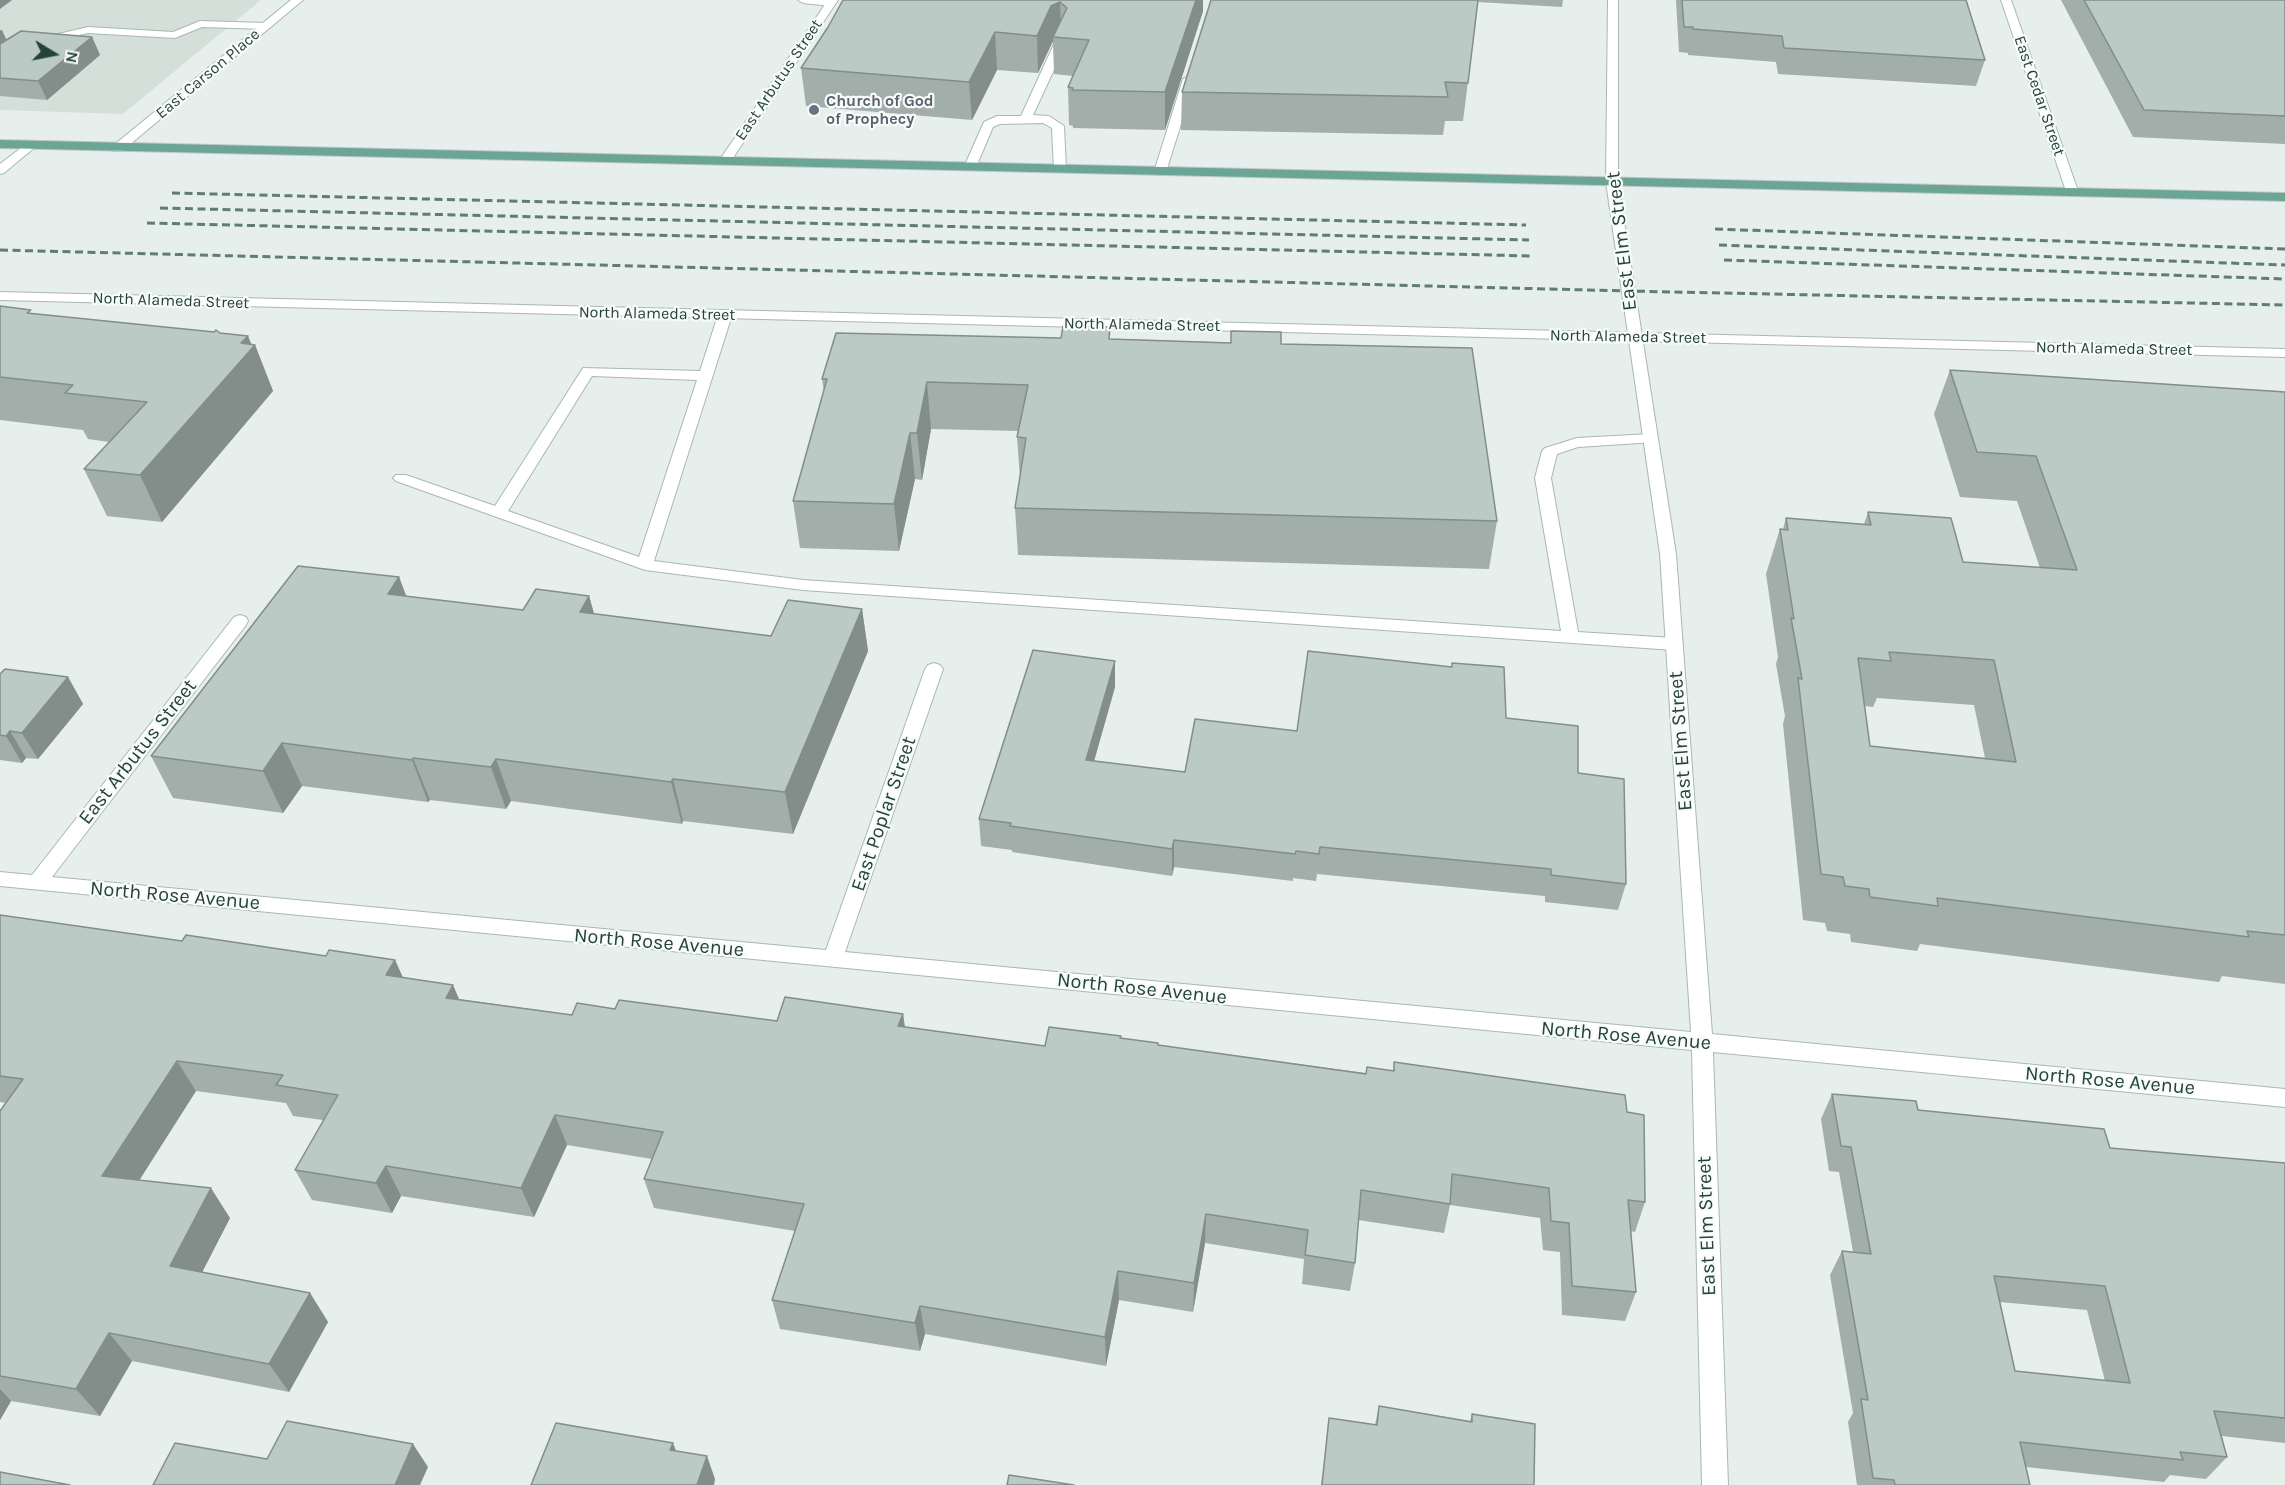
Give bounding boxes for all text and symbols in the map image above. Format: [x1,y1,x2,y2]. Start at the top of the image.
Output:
street label: East Arbutus Street [731,16,827,144]
north arrow [24,24,84,84]
street label: East Carson Place [152,25,264,123]
street label: East Cedar Street [2009,33,2069,159]
text: N [62,50,83,65]
place label: Church of God of Prophecy [826,91,934,129]
marker: Church of God of Prophecy [807,103,821,117]
street label: East Elm Street [1602,170,1642,312]
street label: North Alameda Street [92,289,250,313]
street label: North Alameda Street [579,303,735,325]
street label: North Alameda Street [1064,314,1220,336]
street label: North Alameda Street [1550,326,1706,348]
street label: North Alameda Street [2036,338,2192,360]
street label: East Elm Street [1664,670,1698,812]
street label: East Arbutus Street [74,675,202,829]
street label: East Poplar Street [846,733,922,895]
street label: North Rose Avenue [89,877,261,915]
street label: North Rose Avenue [573,924,745,962]
street label: North Rose Avenue [1056,968,1228,1010]
street label: North Rose Avenue [1540,1017,1712,1055]
street label: North Rose Avenue [2024,1062,2196,1100]
street label: East Elm Street [1693,1156,1721,1296]

